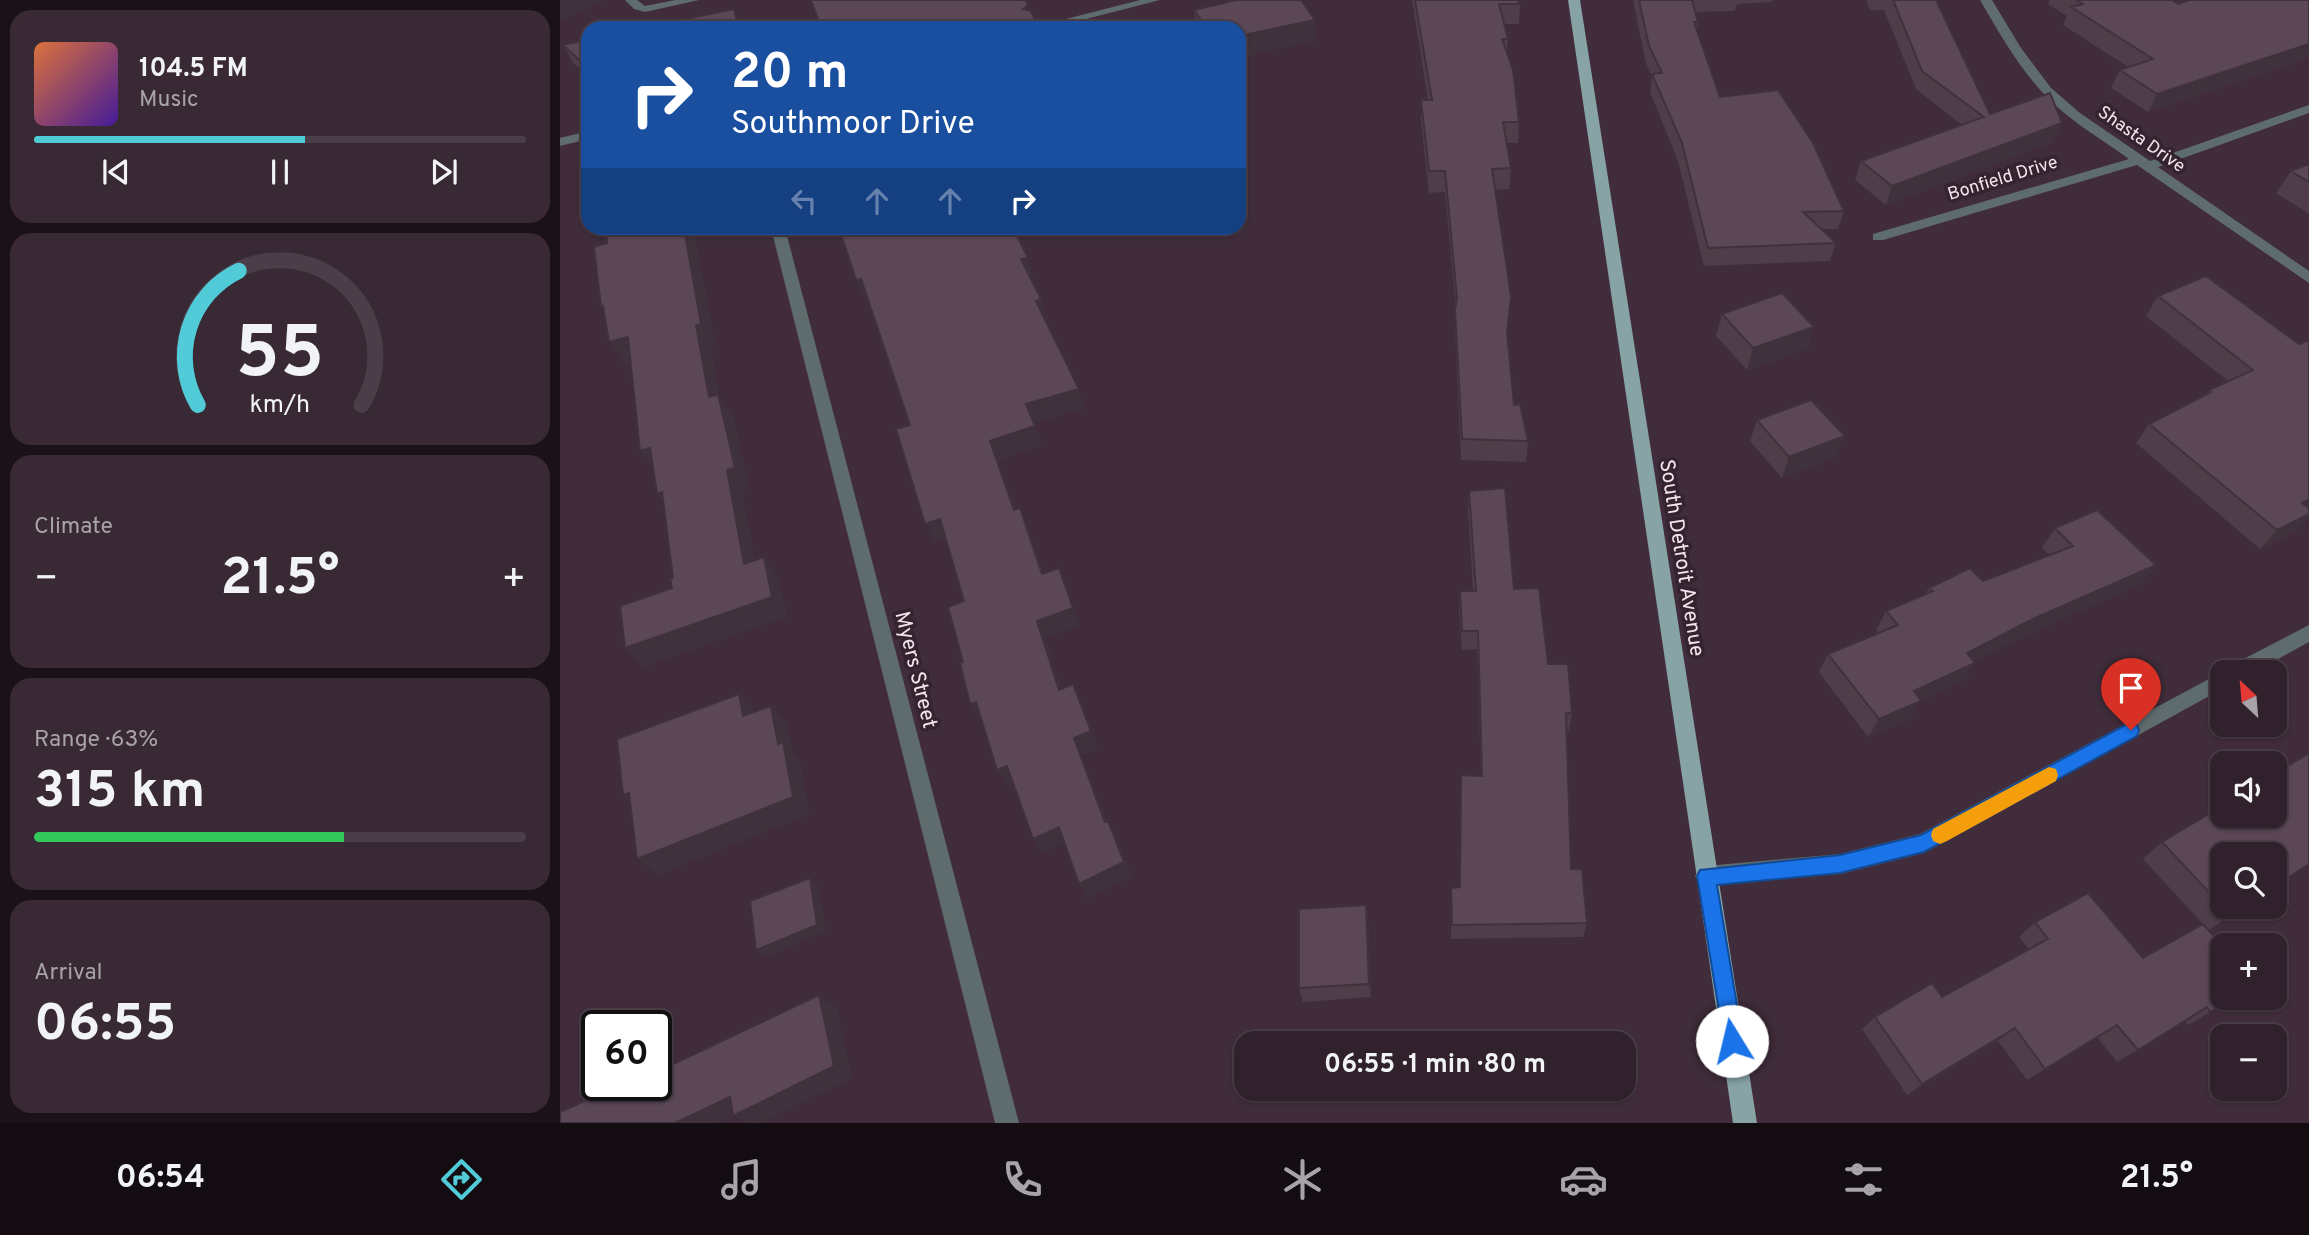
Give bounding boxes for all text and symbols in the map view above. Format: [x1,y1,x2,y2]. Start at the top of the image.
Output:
text: 20 m [731,44,848,106]
icon: right [616,49,707,140]
text: 104.5 FM [139,53,248,86]
text: Music [139,86,199,115]
street label: Shasta Drive [2093,101,2189,179]
text: Southmoor Drive [731,105,975,145]
street label: Bonfield Drive [1945,151,2061,207]
icon: previous [97,153,135,191]
icon: pause [261,153,299,191]
icon: next [425,153,463,191]
icon: left [785,182,823,220]
icon: ahead [858,182,896,220]
icon: ahead [931,182,969,220]
icon: right [1004,182,1042,220]
text: 55 [236,311,324,403]
text: km/h [250,390,310,422]
street label: South Detroit Avenue [1652,457,1710,659]
text: Climate [34,513,113,542]
text: 21.5° [221,547,339,613]
text: − [34,556,59,605]
text: + [501,556,526,605]
street label: Myers Street [887,609,943,731]
pin [2101,658,2161,730]
north arrow [2210,660,2287,737]
map controls [2210,660,2287,1101]
icon: arrive [2112,669,2150,707]
text: Range · 63% [34,726,158,755]
button: sound [2210,751,2287,828]
text: 315 km [34,760,205,826]
button: search [2210,842,2287,919]
button: + [2210,933,2287,1010]
text: Arrival [34,959,103,988]
text: 06:55 [34,993,176,1059]
position arrow [1695,1004,1769,1078]
speed limit sign: 60 [581,1010,672,1101]
button: − [2210,1024,2287,1101]
text: 06:55 · 1 min · 80 m [1324,1049,1546,1082]
icon: directions [437,1155,486,1204]
icon: music [717,1155,766,1204]
icon: phone [998,1155,1047,1204]
icon: climate [1278,1155,1327,1204]
icon: car [1559,1155,1608,1204]
icon: filters [1839,1155,1888,1204]
text: 06:54 [116,1159,205,1199]
text: 21.5° [2120,1159,2193,1199]

